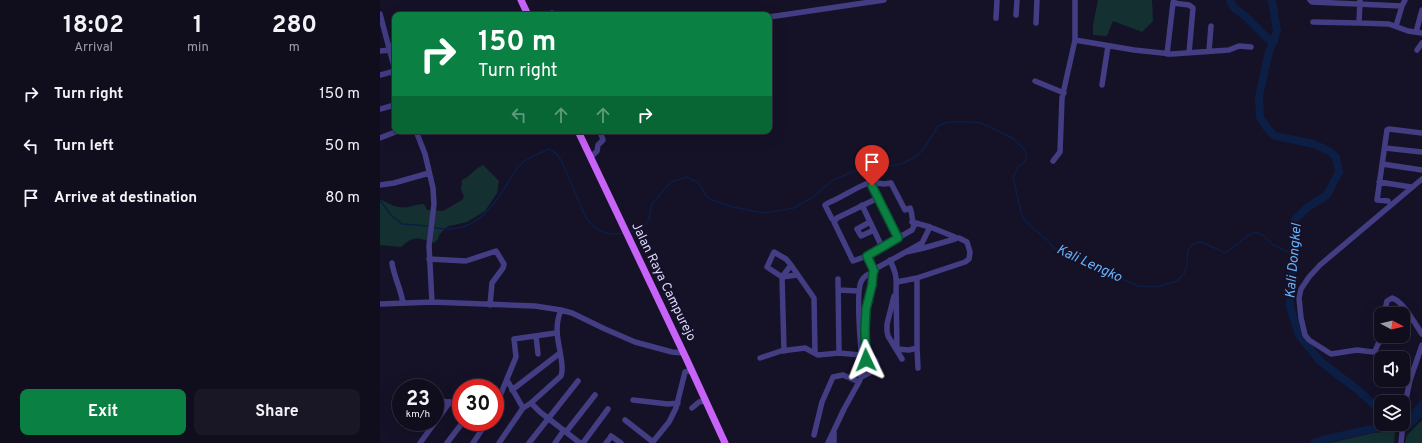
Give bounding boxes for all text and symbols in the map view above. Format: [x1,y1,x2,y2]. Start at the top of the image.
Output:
text: 18:02 [63,11,124,41]
text: 1 [193,11,203,41]
text: 280 [272,11,317,41]
text: 150 m [478,25,556,61]
icon: right [412,28,464,80]
text: Arrival [74,40,113,56]
text: min [187,40,209,56]
text: m [289,40,300,56]
text: Turn right [478,60,558,83]
icon: right [20,83,42,105]
text: Turn right [54,85,123,104]
text: 150 m [319,85,360,104]
icon: left [508,104,530,126]
icon: ahead [550,104,572,126]
icon: ahead [592,104,614,126]
icon: right [634,104,656,126]
icon: left [20,135,42,157]
text: Turn left [54,137,114,156]
text: 50 m [325,137,360,156]
pin [855,145,889,186]
icon: arrive [861,151,883,173]
icon: arrive [20,187,42,209]
text: Arrive at destination [54,189,197,208]
text: 80 m [325,189,360,208]
street label: Jalan Raya Campurejo [627,220,699,344]
water label: Kali Dongkel [1282,221,1306,299]
water label: Kali Lengko [1054,241,1125,287]
north arrow [1374,307,1410,343]
map controls [1374,307,1410,431]
position arrow [845,339,887,381]
button: sound [1374,351,1410,387]
speed limit sign: 30 [452,379,504,431]
text: 23 [406,387,430,413]
button: Exit [20,389,186,435]
button: Share [194,389,360,435]
button: layers [1374,395,1410,431]
text: km/h [406,408,430,421]

